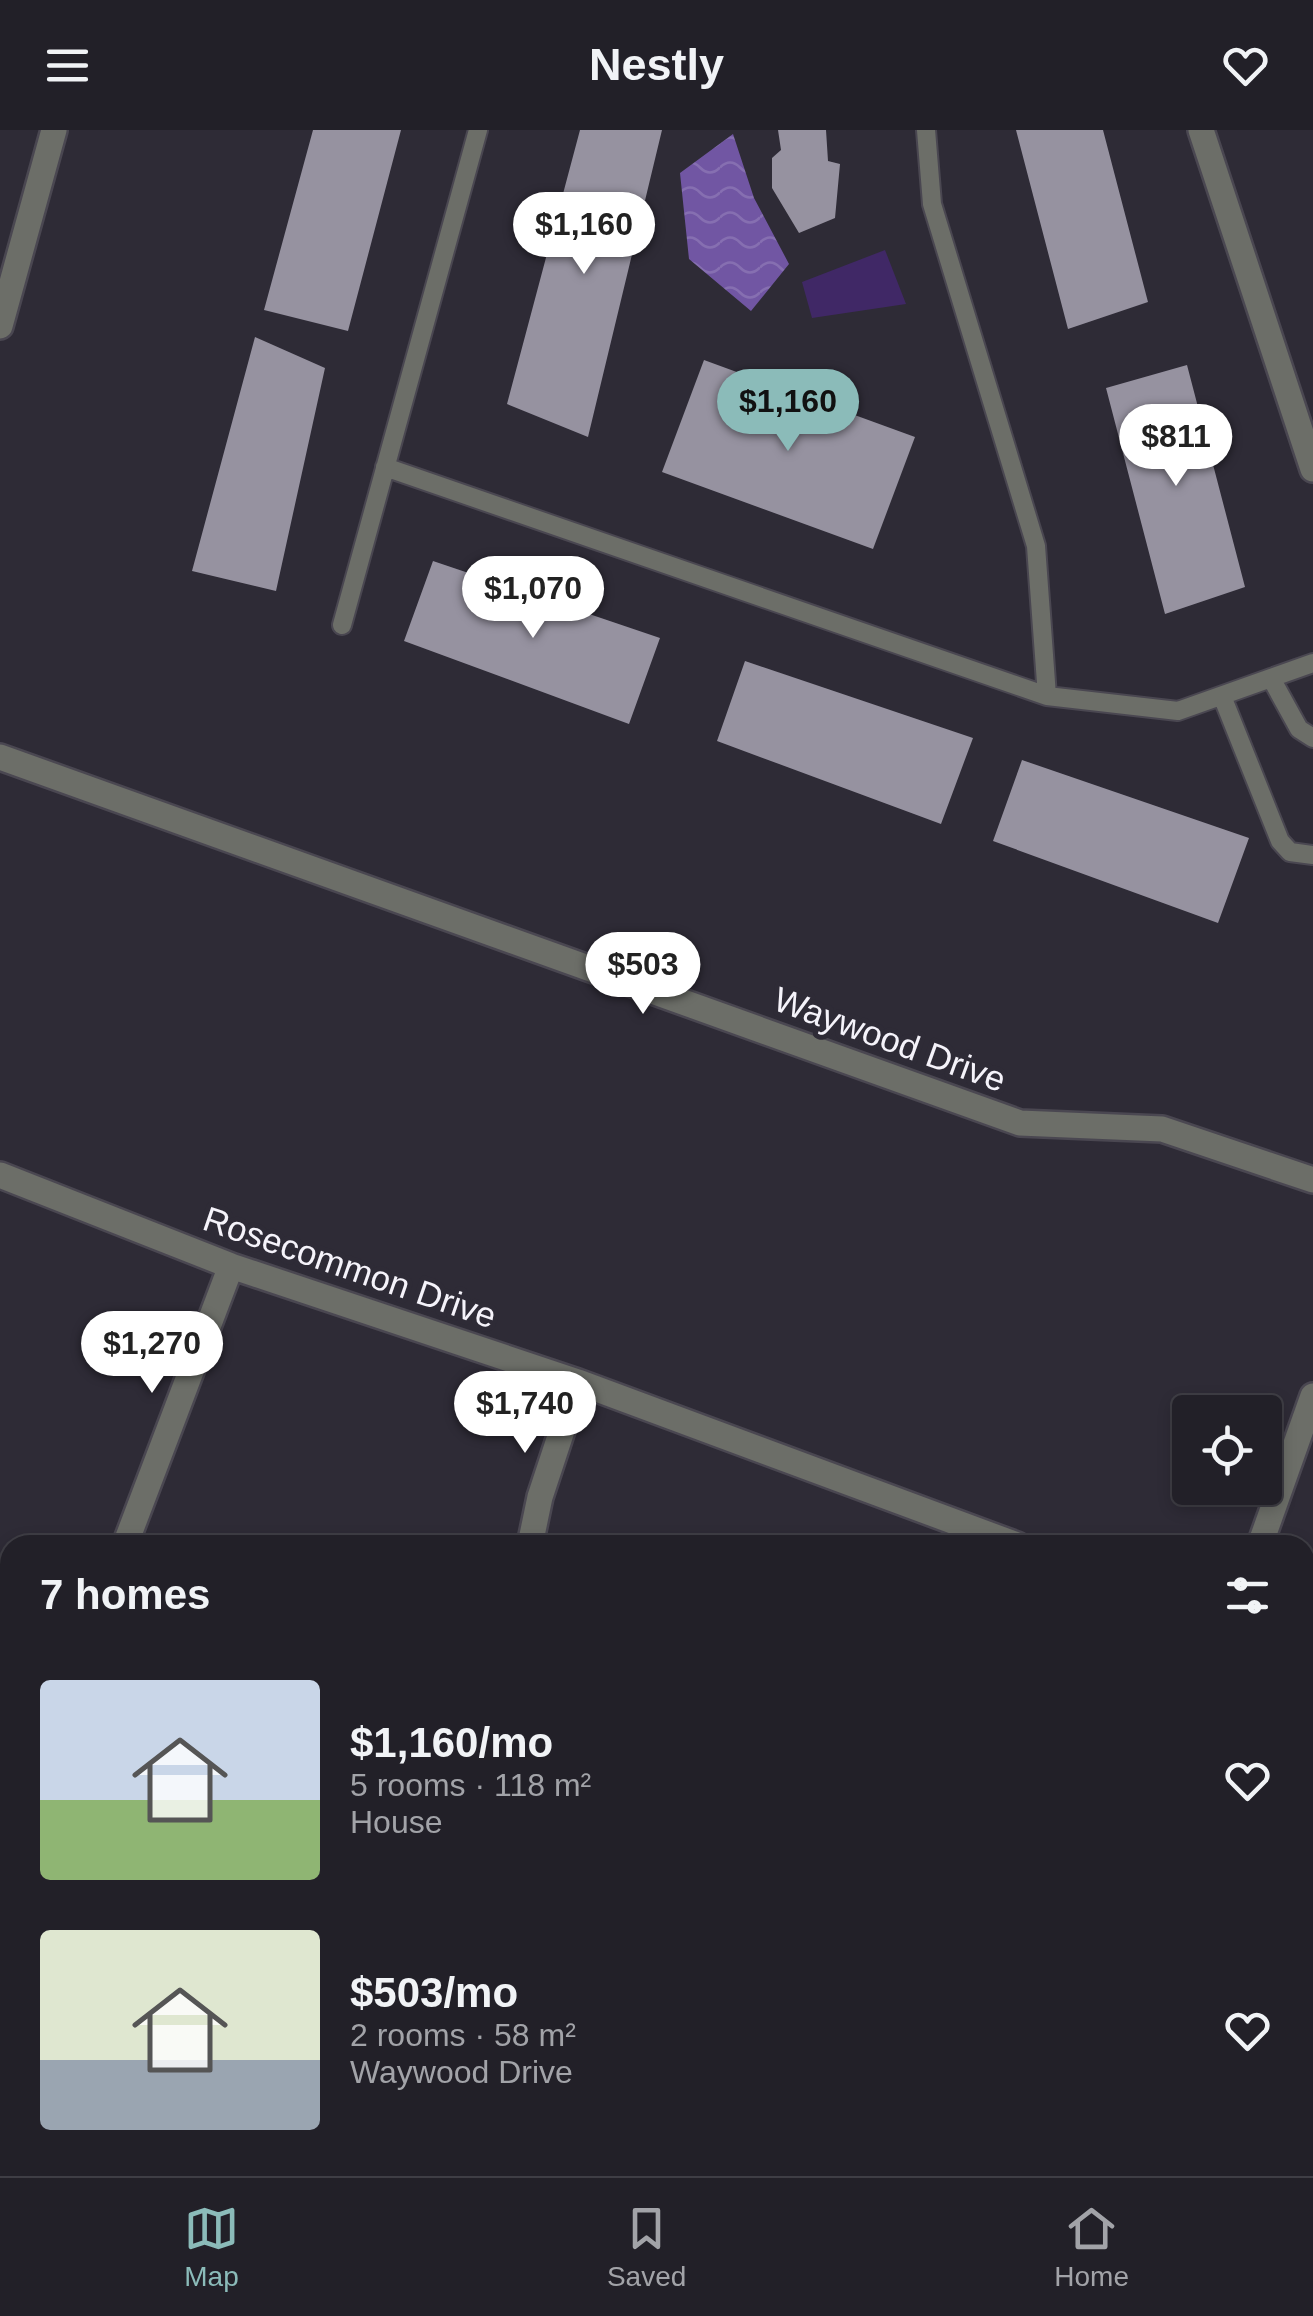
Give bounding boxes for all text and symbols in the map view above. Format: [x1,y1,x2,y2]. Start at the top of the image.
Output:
icon: menu [40,38,95,93]
icon: heart [1218,38,1273,93]
text: Nestly [589,39,724,90]
pin: $1,160 [503,192,665,277]
text: $1,160 [535,206,633,242]
pin: $1,160 [707,369,869,454]
text: $1,160 [739,383,837,419]
pin: $811 [1117,404,1235,489]
text: $811 [1141,418,1211,454]
pin: $1,070 [452,556,614,641]
text: $1,070 [484,570,582,606]
pin: $503 [584,932,702,1017]
text: $503 [607,946,679,982]
street label: Waywood Drive [769,979,1011,1099]
street label: Rosecommon Drive [198,1199,502,1335]
pin: $1,270 [71,1311,233,1396]
text: $1,270 [103,1325,201,1361]
pin: $1,740 [444,1371,606,1456]
text: $1,740 [476,1385,574,1421]
map controls [1172,1395,1282,1505]
button: locate [1172,1395,1282,1505]
icon: filters [1220,1568,1275,1623]
text: 7 homes [40,1571,210,1618]
text: $1,160/mo [350,1719,553,1766]
icon: home [120,1720,240,1840]
icon: heart [1220,1753,1275,1808]
text: 5 rooms · 118 m² [350,1767,591,1803]
text: House [350,1804,443,1840]
text: $503/mo [350,1969,518,2016]
icon: home [120,1970,240,2090]
icon: heart [1220,2003,1275,2058]
text: 2 rooms · 58 m² [350,2017,576,2053]
text: Waywood Drive [350,2054,573,2090]
tab: Map [184,2201,239,2293]
tab: Saved [607,2201,686,2293]
tab: Home [1054,2201,1129,2293]

